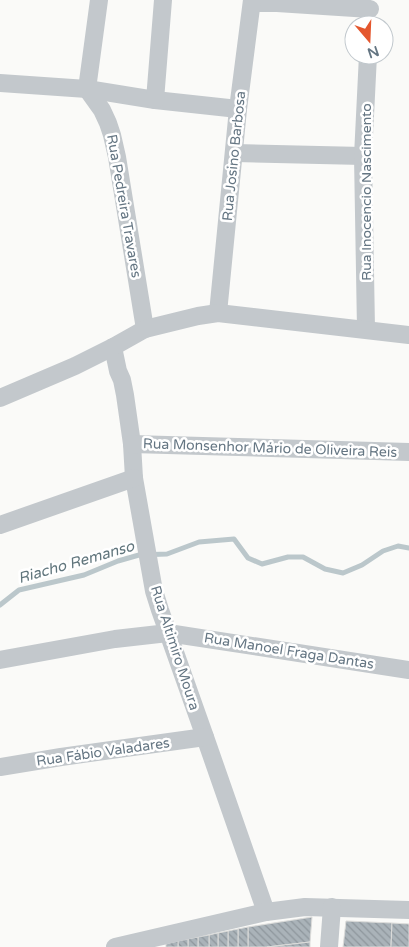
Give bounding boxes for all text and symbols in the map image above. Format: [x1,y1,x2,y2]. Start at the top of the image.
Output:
north arrow [344,15,394,65]
text: N [365,42,381,62]
street label: Rua Josino Barbosa [219,90,249,222]
street label: Rua Inocencio Nascimento [358,103,375,281]
street label: Rua Pedreira Travares [103,133,145,279]
street label: Rua Monsenhor Mário de Oliveira Reis [143,435,398,461]
water label: Riacho Remanso [16,537,137,587]
street label: Rua Altimiro Moura [147,584,203,712]
street label: Rua Manoel Fraga Dantas [203,629,375,673]
street label: Rua Fábio Valadares [35,734,171,770]

